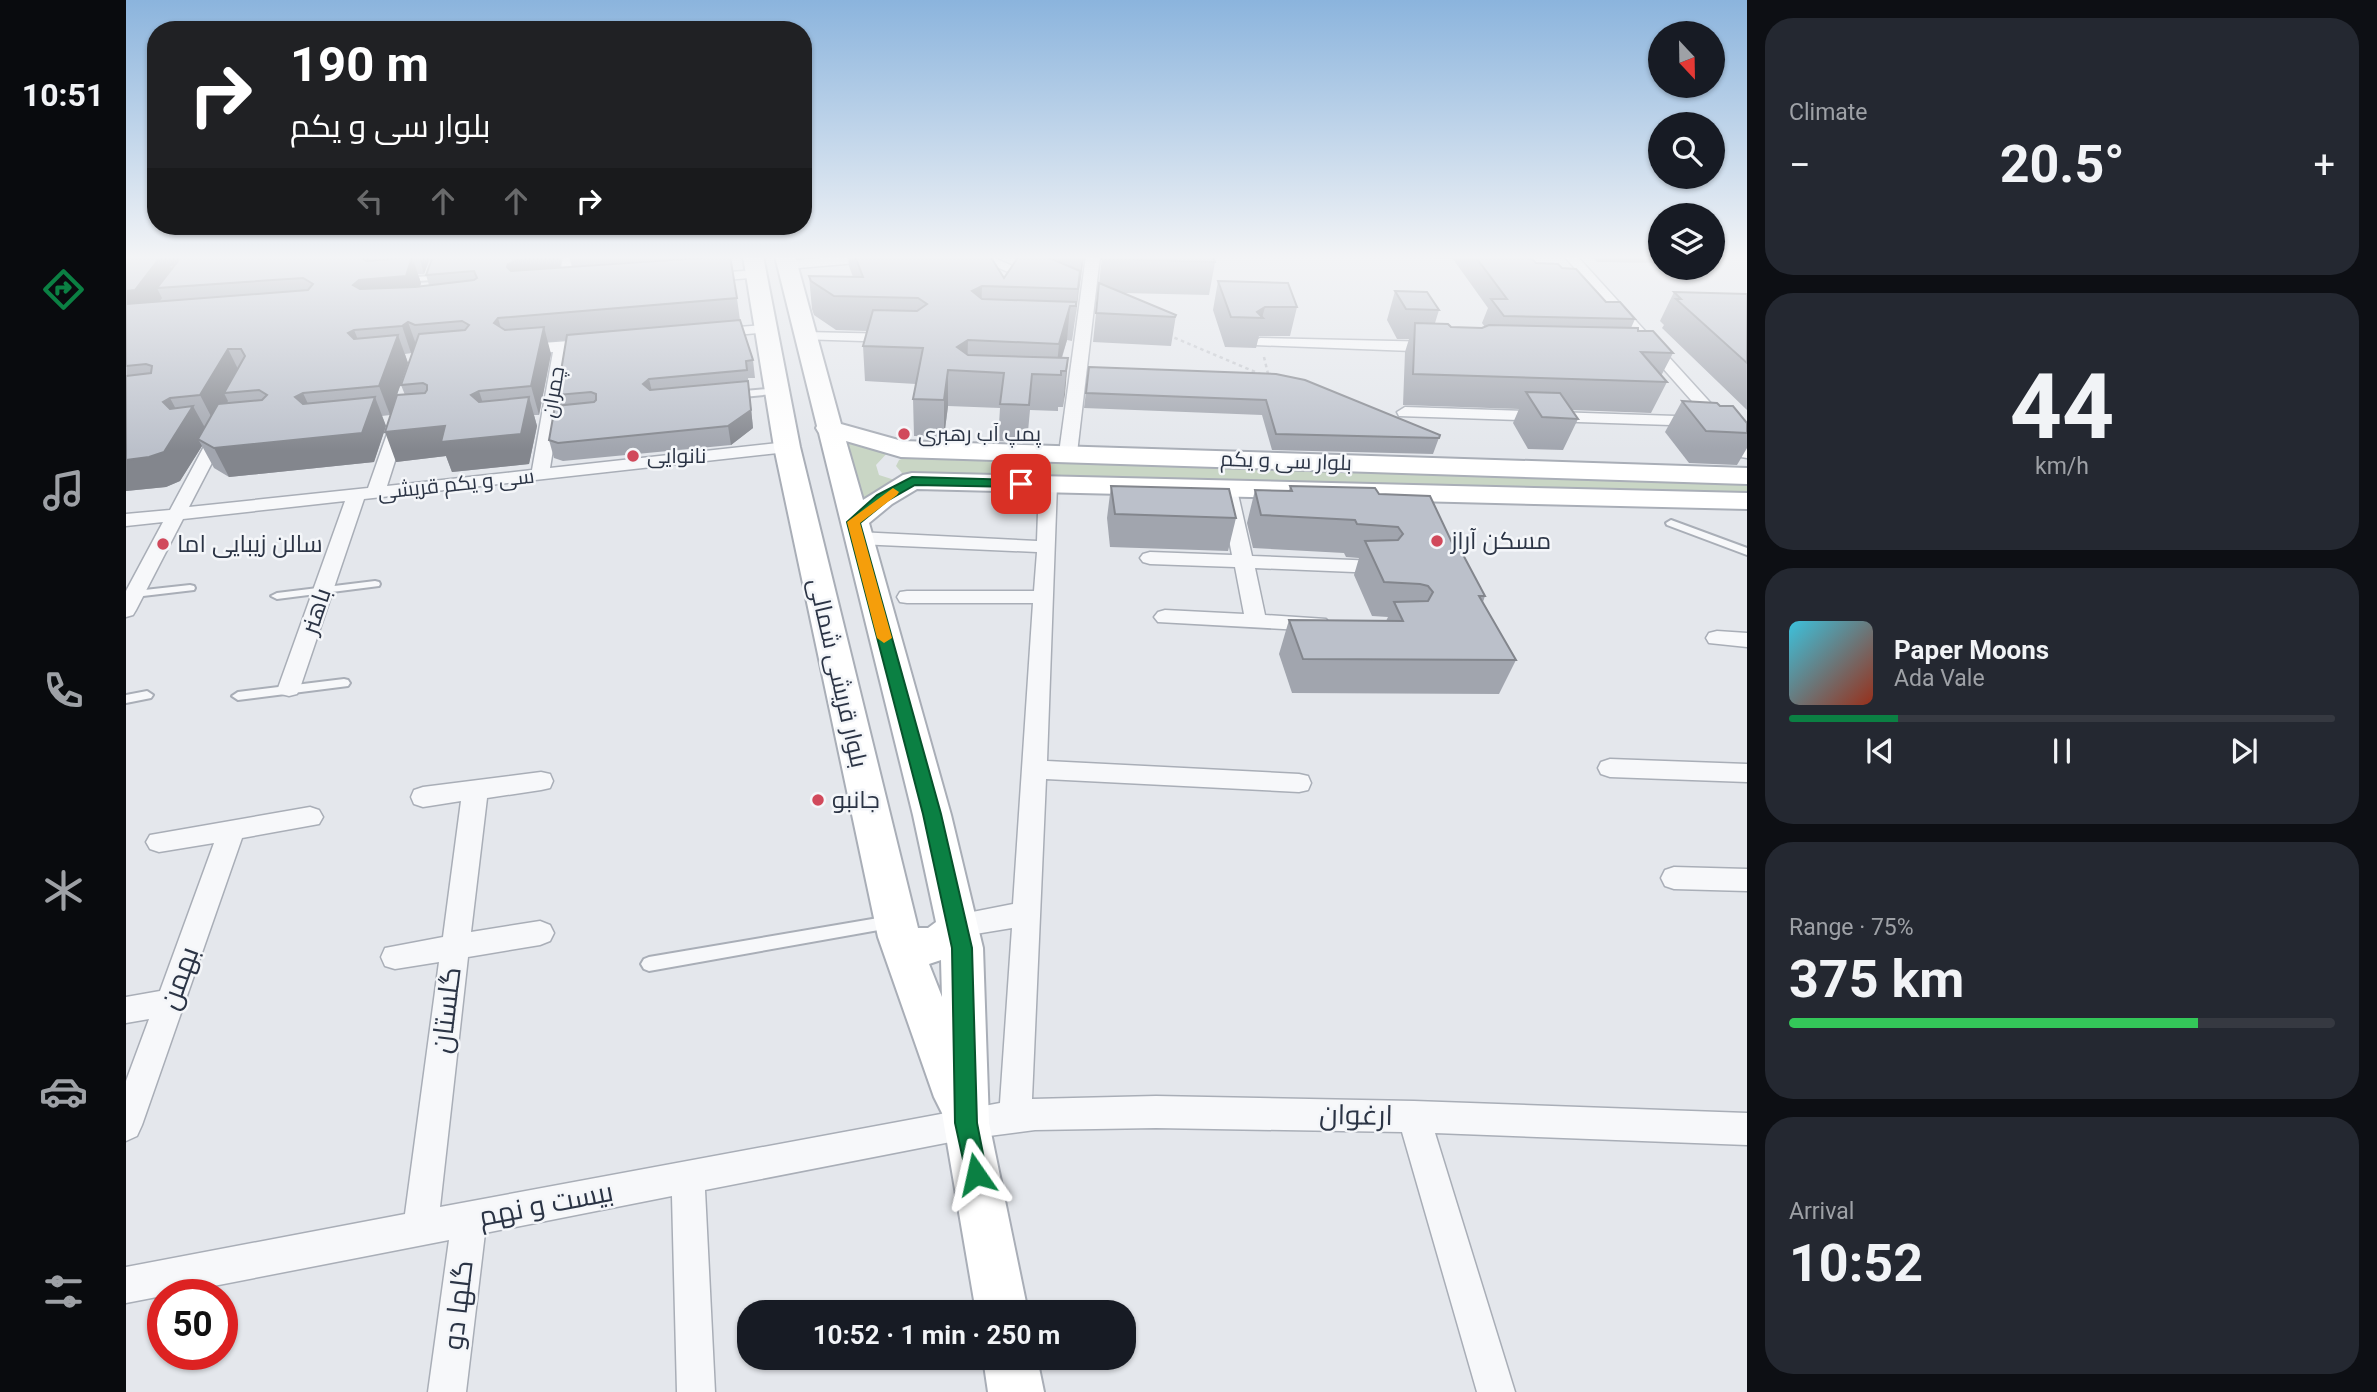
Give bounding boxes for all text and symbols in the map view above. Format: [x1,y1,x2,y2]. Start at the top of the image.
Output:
north arrow [1648,21,1726,98]
map controls [1648,21,1725,280]
text: 190 m [290,36,429,93]
icon: right [175,49,266,140]
text: 10:51 [22,76,104,114]
text: Climate [1789,99,1868,126]
text: بلوار سی و یکم [290,107,491,145]
button: search [1648,112,1725,189]
text: 20.5° [2000,134,2125,195]
text: − [1789,143,1811,187]
text: + [2313,143,2335,187]
icon: left [351,182,389,220]
icon: ahead [424,182,462,220]
icon: ahead [497,182,535,220]
icon: right [570,182,608,220]
button: layers [1648,203,1725,280]
icon: directions [39,265,88,314]
text: 44 [2010,354,2114,460]
street label: چمران [537,364,571,420]
place label: پمپ آب رهبری [918,422,1042,448]
marker: پمپ آب رهبری [896,426,912,442]
place label: نانوایی [647,444,706,469]
street label: بلوار سی و یکم [1220,447,1352,477]
marker: نانوایی [625,448,641,464]
text: km/h [2035,453,2089,480]
pin [991,454,1051,514]
street label: سی و یکم قریشی [376,464,536,506]
icon: arrive [1002,465,1040,503]
icon: music [39,466,88,515]
place label: مسکن آراز [1449,527,1551,555]
place label: سالن زیبایی اما [177,530,323,558]
marker: مسکن آراز [1429,533,1445,549]
marker: سالن زیبایی اما [155,536,171,552]
street label: بلوار قریشی شمالی [803,576,873,770]
street label: باهنر [294,584,337,640]
text: Paper Moons [1894,635,2049,665]
text: Ada Vale [1894,665,1985,692]
icon: phone [39,666,88,715]
icon: previous [1861,732,1899,770]
icon: pause [2043,732,2081,770]
icon: next [2225,732,2263,770]
place label: جانبو [832,786,880,814]
marker: جانبو [810,792,826,808]
icon: climate [39,866,88,915]
text: Range · 75% [1789,914,1914,941]
street label: بهمن [152,942,206,1014]
text: 375 km [1789,949,1964,1010]
street label: گلستان [424,965,468,1055]
icon: car [39,1067,88,1116]
street label: ارغوان [1319,1098,1393,1132]
position arrow [939,1137,1013,1211]
street label: بیست و نهم [476,1175,617,1236]
text: Arrival [1789,1198,1854,1225]
text: 10:52 [1789,1233,1923,1294]
street label: گلها دو [436,1258,480,1352]
icon: filters [39,1267,88,1316]
speed limit sign: 50 [147,1279,238,1370]
text: 10:52 · 1 min · 250 m [813,1320,1060,1350]

